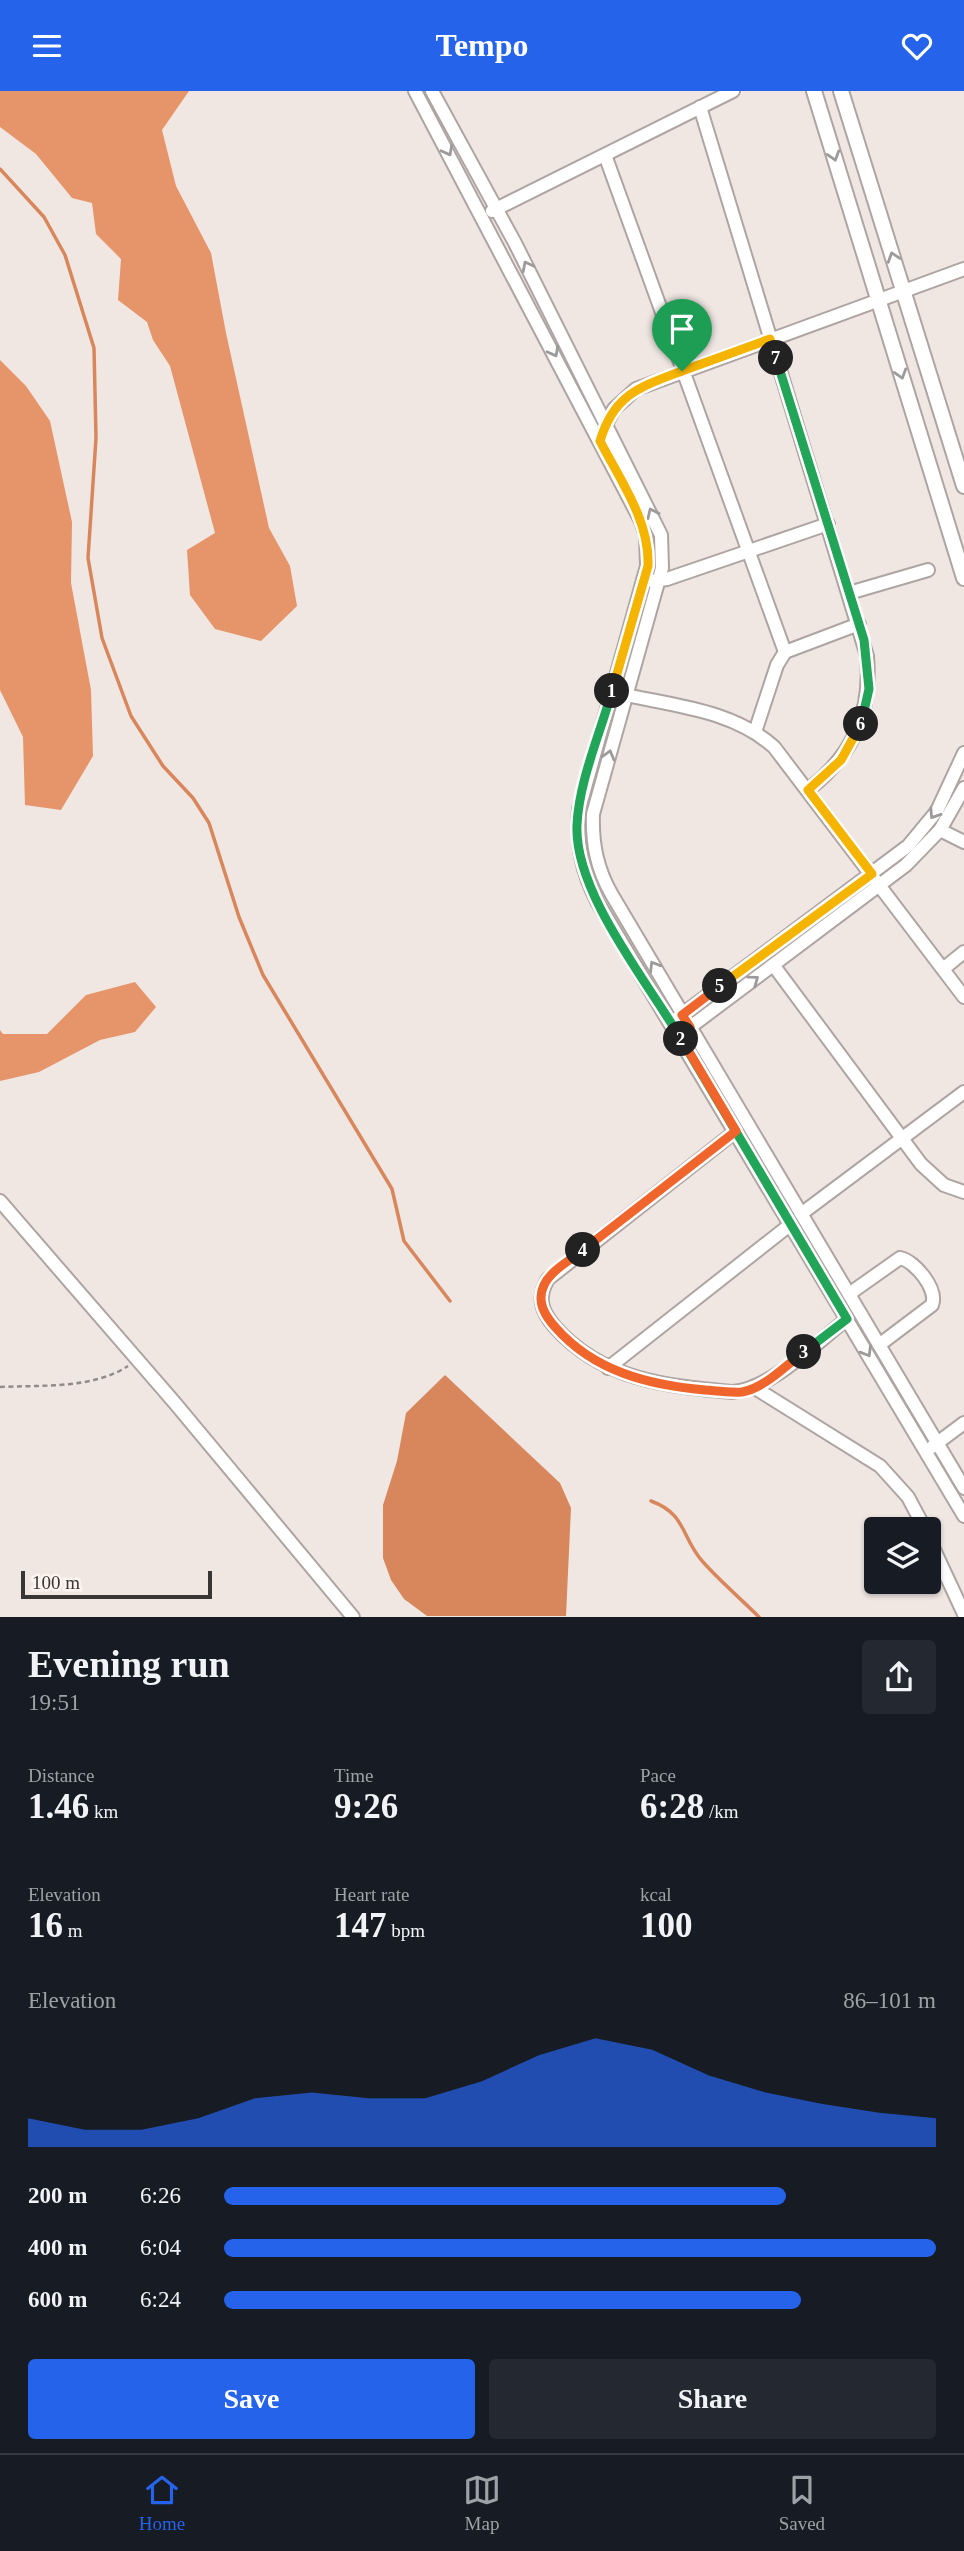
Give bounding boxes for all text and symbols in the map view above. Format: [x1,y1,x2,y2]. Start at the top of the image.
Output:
icon: menu [28,27,66,65]
text: Tempo [435,27,529,63]
icon: heart [898,27,936,65]
one-way arrow [439,144,453,156]
one-way arrow [825,150,840,162]
one-way arrow [887,252,901,264]
one-way arrow [521,261,535,273]
pin [652,299,712,371]
icon: arrive [663,310,701,348]
pin: 7 [758,341,794,375]
one-way arrow [545,345,559,358]
text: 7 [771,347,780,368]
one-way arrow [892,367,907,379]
one-way arrow [646,508,660,520]
pin: 1 [594,673,630,709]
text: 1 [607,680,616,701]
pin: 6 [844,707,878,741]
text: 6 [856,713,865,734]
one-way arrow [600,750,615,762]
one-way arrow [929,807,942,820]
one-way arrow [649,960,662,973]
pin: 5 [702,969,738,1003]
text: 5 [715,975,724,996]
one-way arrow [746,976,758,989]
pin: 2 [664,1021,698,1056]
text: 2 [676,1028,685,1049]
pin: 4 [566,1233,600,1267]
text: 4 [578,1239,587,1260]
pin: 3 [786,1335,822,1369]
text: 3 [799,1341,808,1362]
one-way arrow [858,1344,871,1357]
map controls [864,1517,941,1594]
button: layers [864,1517,941,1594]
scale bar [21,1567,212,1599]
text: 100 m [32,1572,80,1593]
button: share [862,1640,936,1714]
text: Evening run [28,1643,230,1685]
text: 19:51 [28,1690,80,1715]
text: Distance [28,1765,94,1786]
text: Time [334,1765,373,1786]
text: Pace [640,1765,676,1786]
text: 1.46 [28,1787,89,1826]
text: 9:26 [334,1787,398,1826]
text: 6:28 [640,1787,704,1826]
text: km [89,1801,118,1822]
text: /km [704,1801,738,1822]
text: Elevation [28,1884,101,1905]
text: Heart rate [334,1884,409,1905]
text: kcal [640,1884,672,1905]
text: 16 [28,1906,63,1945]
text: 147 [334,1906,387,1945]
text: 100 [640,1906,693,1945]
text: m [63,1920,83,1941]
text: bpm [387,1920,425,1941]
text: Elevation [28,1988,116,2013]
text: 86–101 m [843,1988,936,2013]
text: 200 m [28,2183,87,2208]
text: 6:26 [140,2183,181,2208]
text: 400 m [28,2235,87,2260]
text: 6:04 [140,2235,181,2260]
text: 600 m [28,2287,87,2312]
text: 6:24 [140,2287,181,2312]
button: Save [28,2359,475,2439]
button: Share [489,2359,936,2439]
tab: Home [139,2471,185,2535]
tab: Map [463,2471,501,2535]
tab: Saved [779,2471,825,2535]

